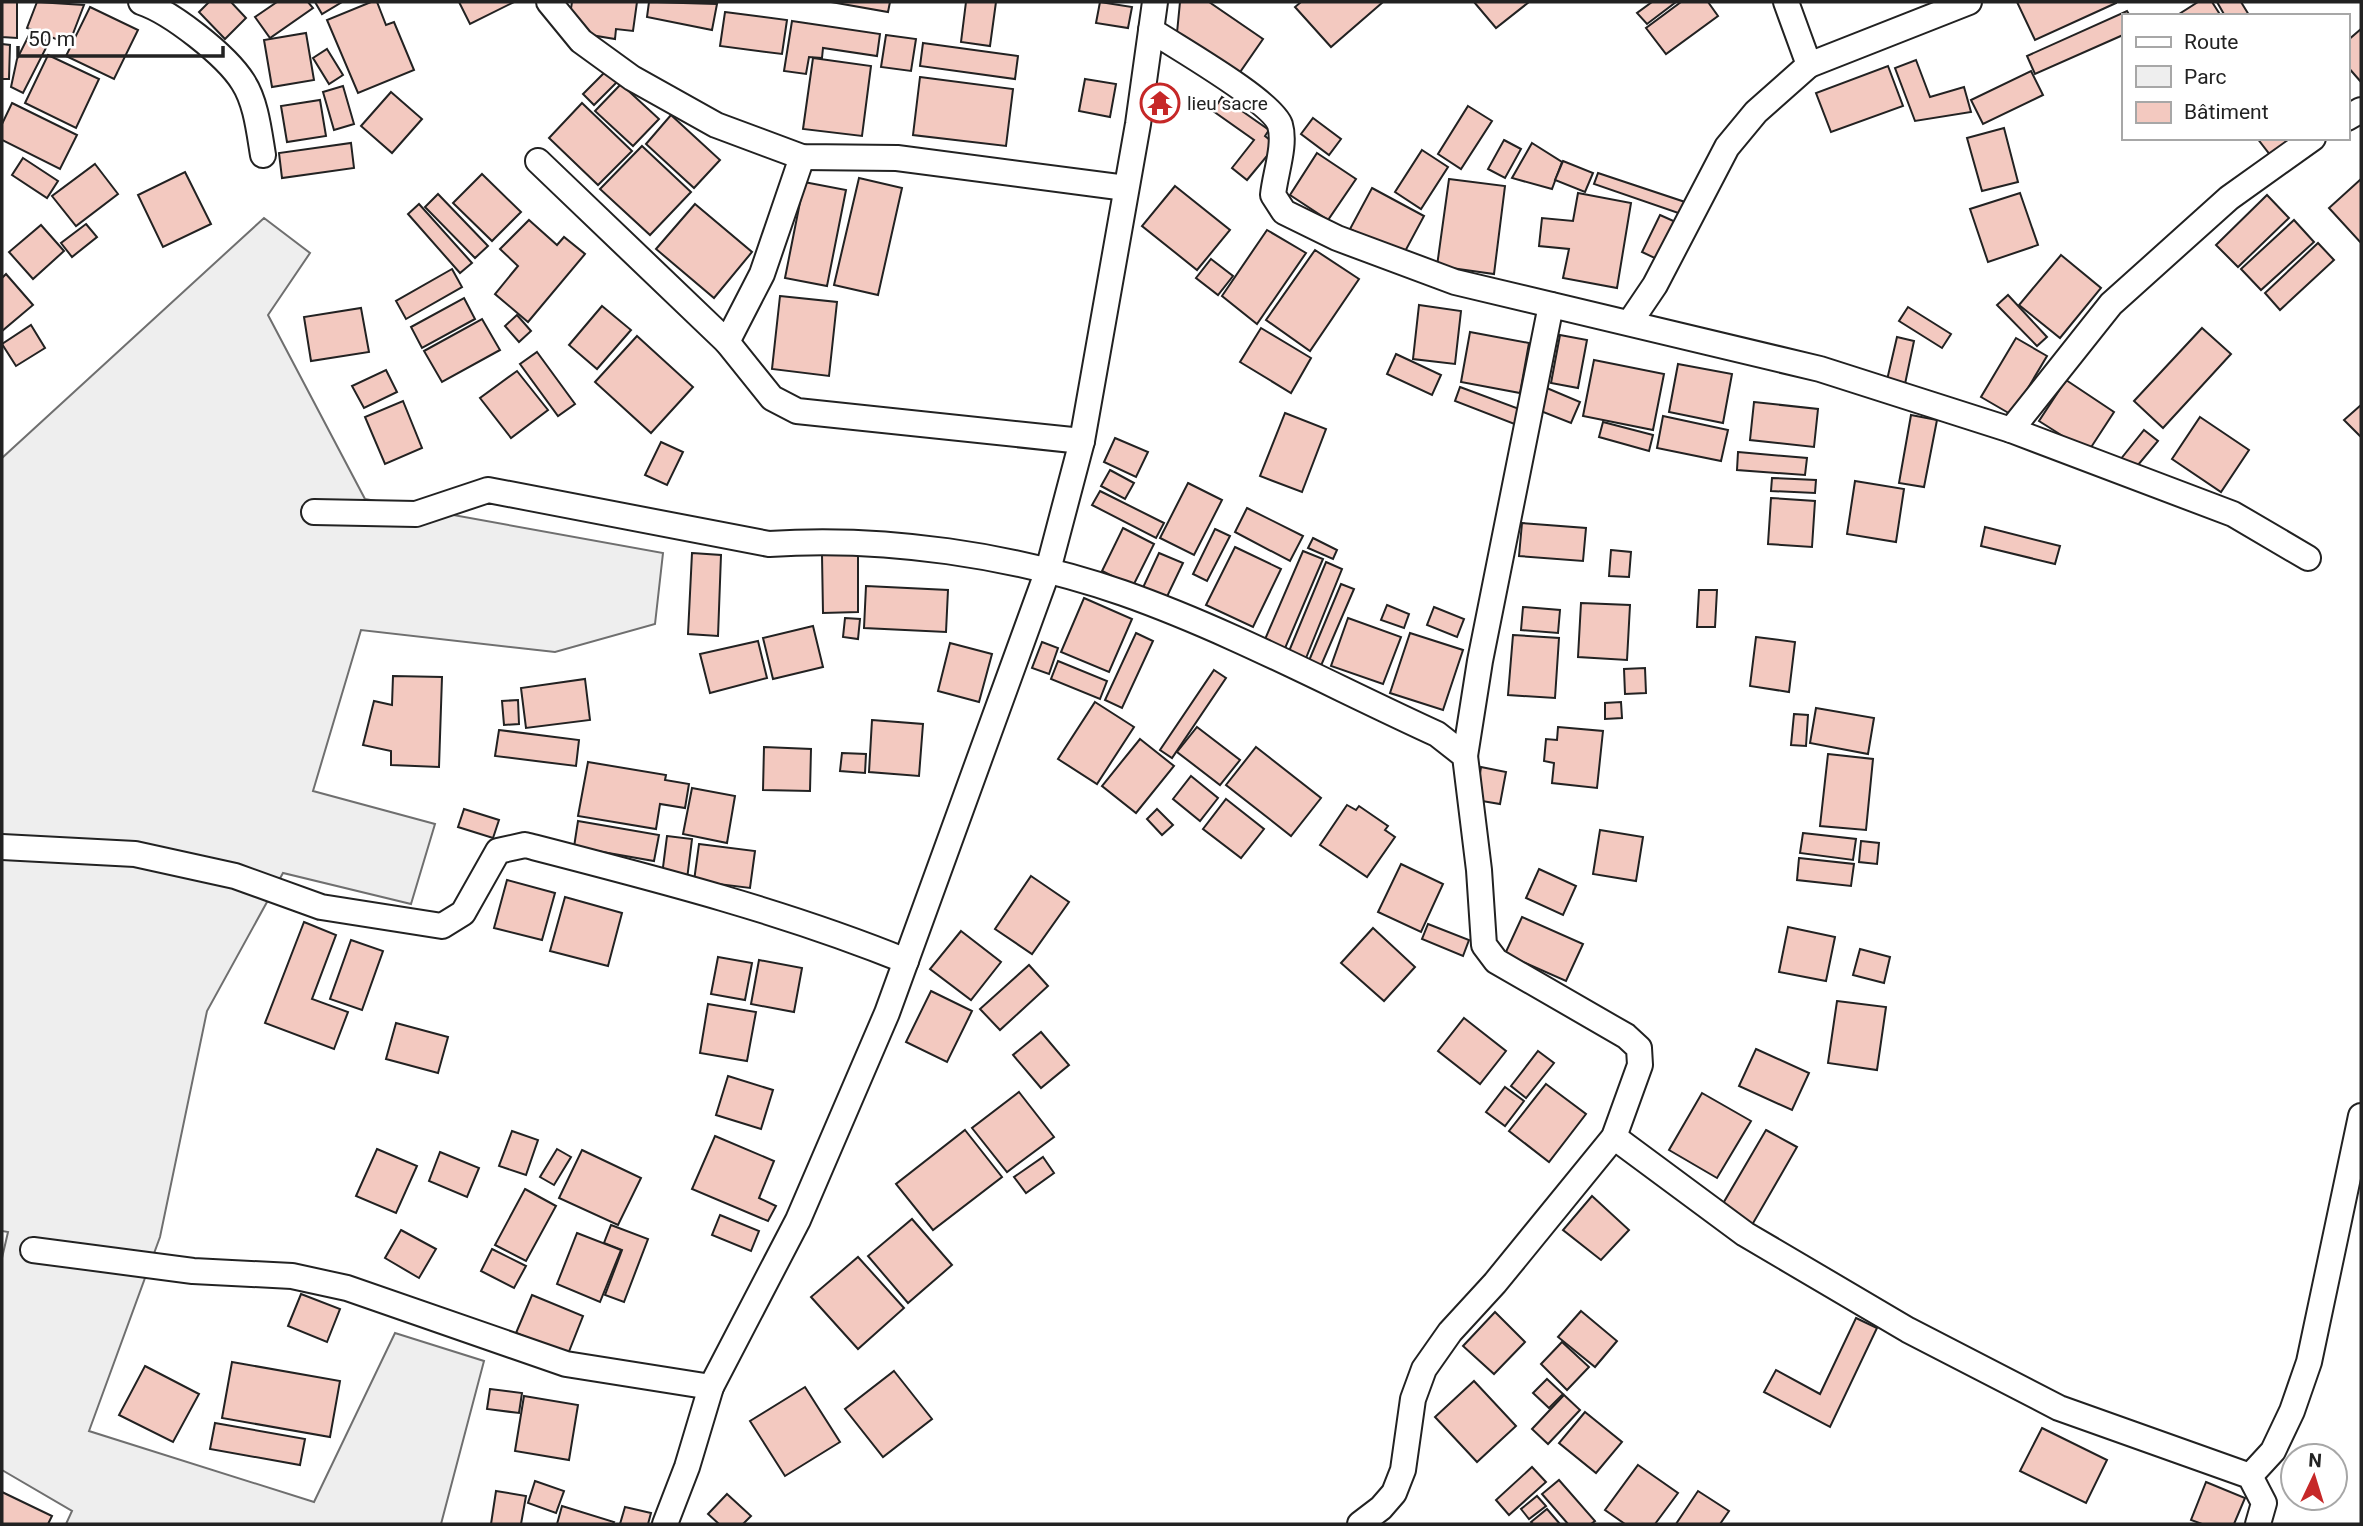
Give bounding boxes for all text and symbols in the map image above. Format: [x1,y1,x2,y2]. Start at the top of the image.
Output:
scale bar [18,14,222,58]
legend [2122,14,2349,140]
text: 50 m [28,27,75,51]
text: Route [2184,30,2239,54]
text: Parc [2184,65,2226,89]
temple icon: lieu sacre [1139,82,1181,124]
place label: lieu sacre [1187,92,1268,115]
text: Bâtiment [2184,100,2269,124]
north arrow [2279,1442,2349,1512]
text: N [2308,1449,2323,1472]

